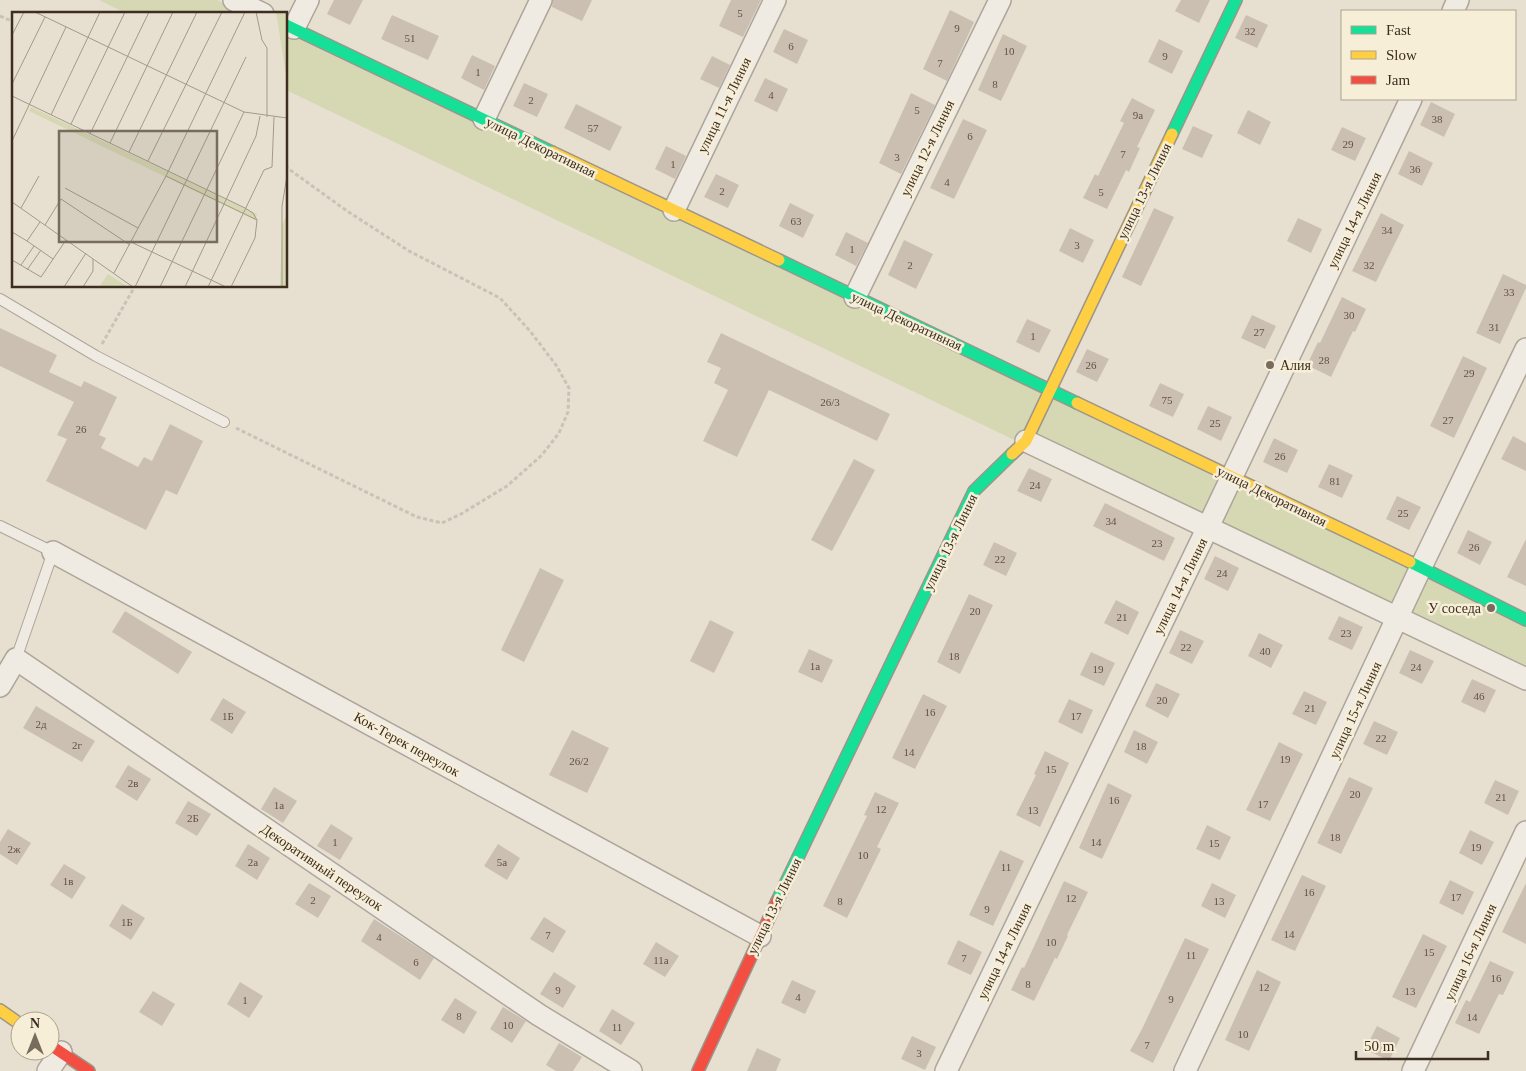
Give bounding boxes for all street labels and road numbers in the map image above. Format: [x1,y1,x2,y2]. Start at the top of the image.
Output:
street label: улица 11-я Линия [695,54,754,155]
street label: улица 12-я Линия [898,97,957,199]
street label: улица Декоративная [483,114,599,181]
street label: улица 13-я Линия [1115,140,1174,242]
street label: улица 14-я Линия [1325,169,1384,271]
street label: улица Декоративная [849,289,965,354]
street label: улица Декоративная [1214,463,1330,530]
street label: улица 13-я Линия [921,491,980,593]
street label: улица 14-я Линия [1151,535,1210,637]
street label: улица 15-я Линия [1326,659,1385,761]
street label: Кок-Терек переулок [351,709,462,780]
street label: Декоративный переулок [258,821,386,914]
street label: улица 13-я Линия [745,855,804,957]
street label: улица 14-я Линия [975,900,1034,1002]
street label: улица 16-я Линия [1440,901,1500,1003]

